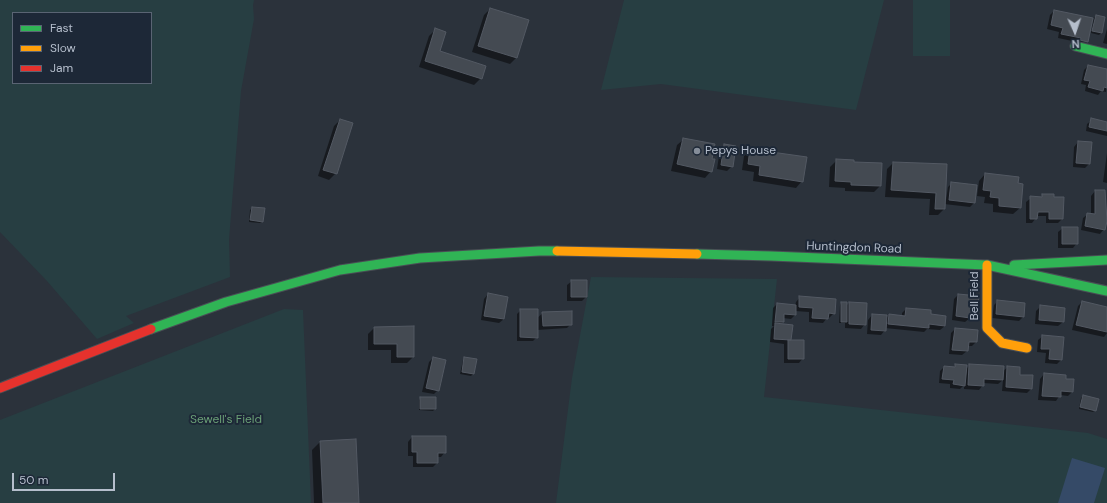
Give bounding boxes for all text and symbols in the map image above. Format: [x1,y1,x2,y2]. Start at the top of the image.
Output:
legend [12,12,152,84]
north arrow [1055,12,1095,52]
text: Fast [50,20,73,36]
text: N [1071,37,1080,51]
text: Slow [50,40,76,56]
text: Jam [50,60,73,76]
place label: Pepys House [705,144,776,158]
marker: Pepys House [692,146,702,156]
street label: Huntingdon Road [806,239,902,257]
street label: Bell Field [968,272,982,320]
park label: Sewell's Field [190,413,262,427]
scale bar [14,465,117,491]
text: 50 m [19,472,48,488]

